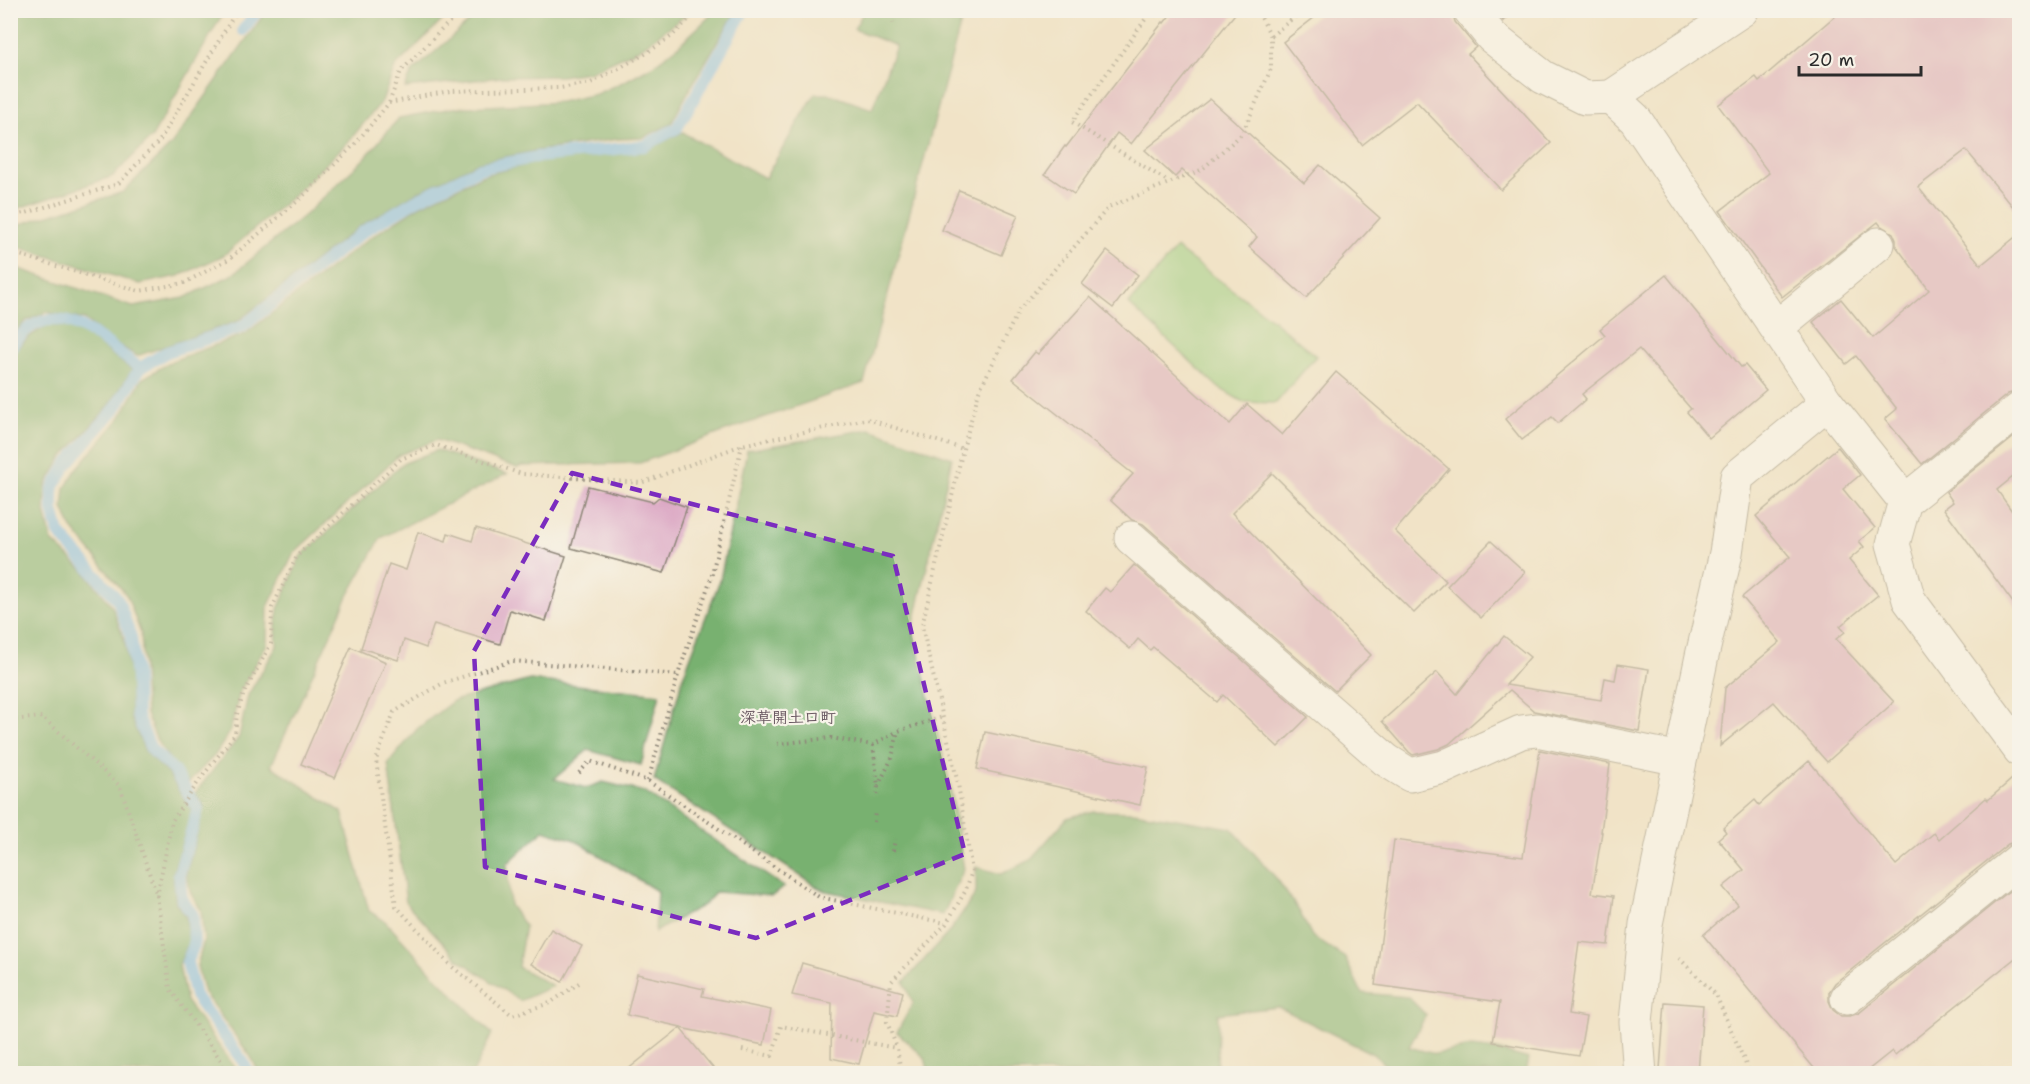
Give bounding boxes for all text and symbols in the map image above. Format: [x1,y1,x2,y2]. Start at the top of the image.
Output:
scale bar [1799,39,1920,77]
text: 20 m [1808,48,1854,72]
district label: 深草開土口町 [740,707,836,728]

